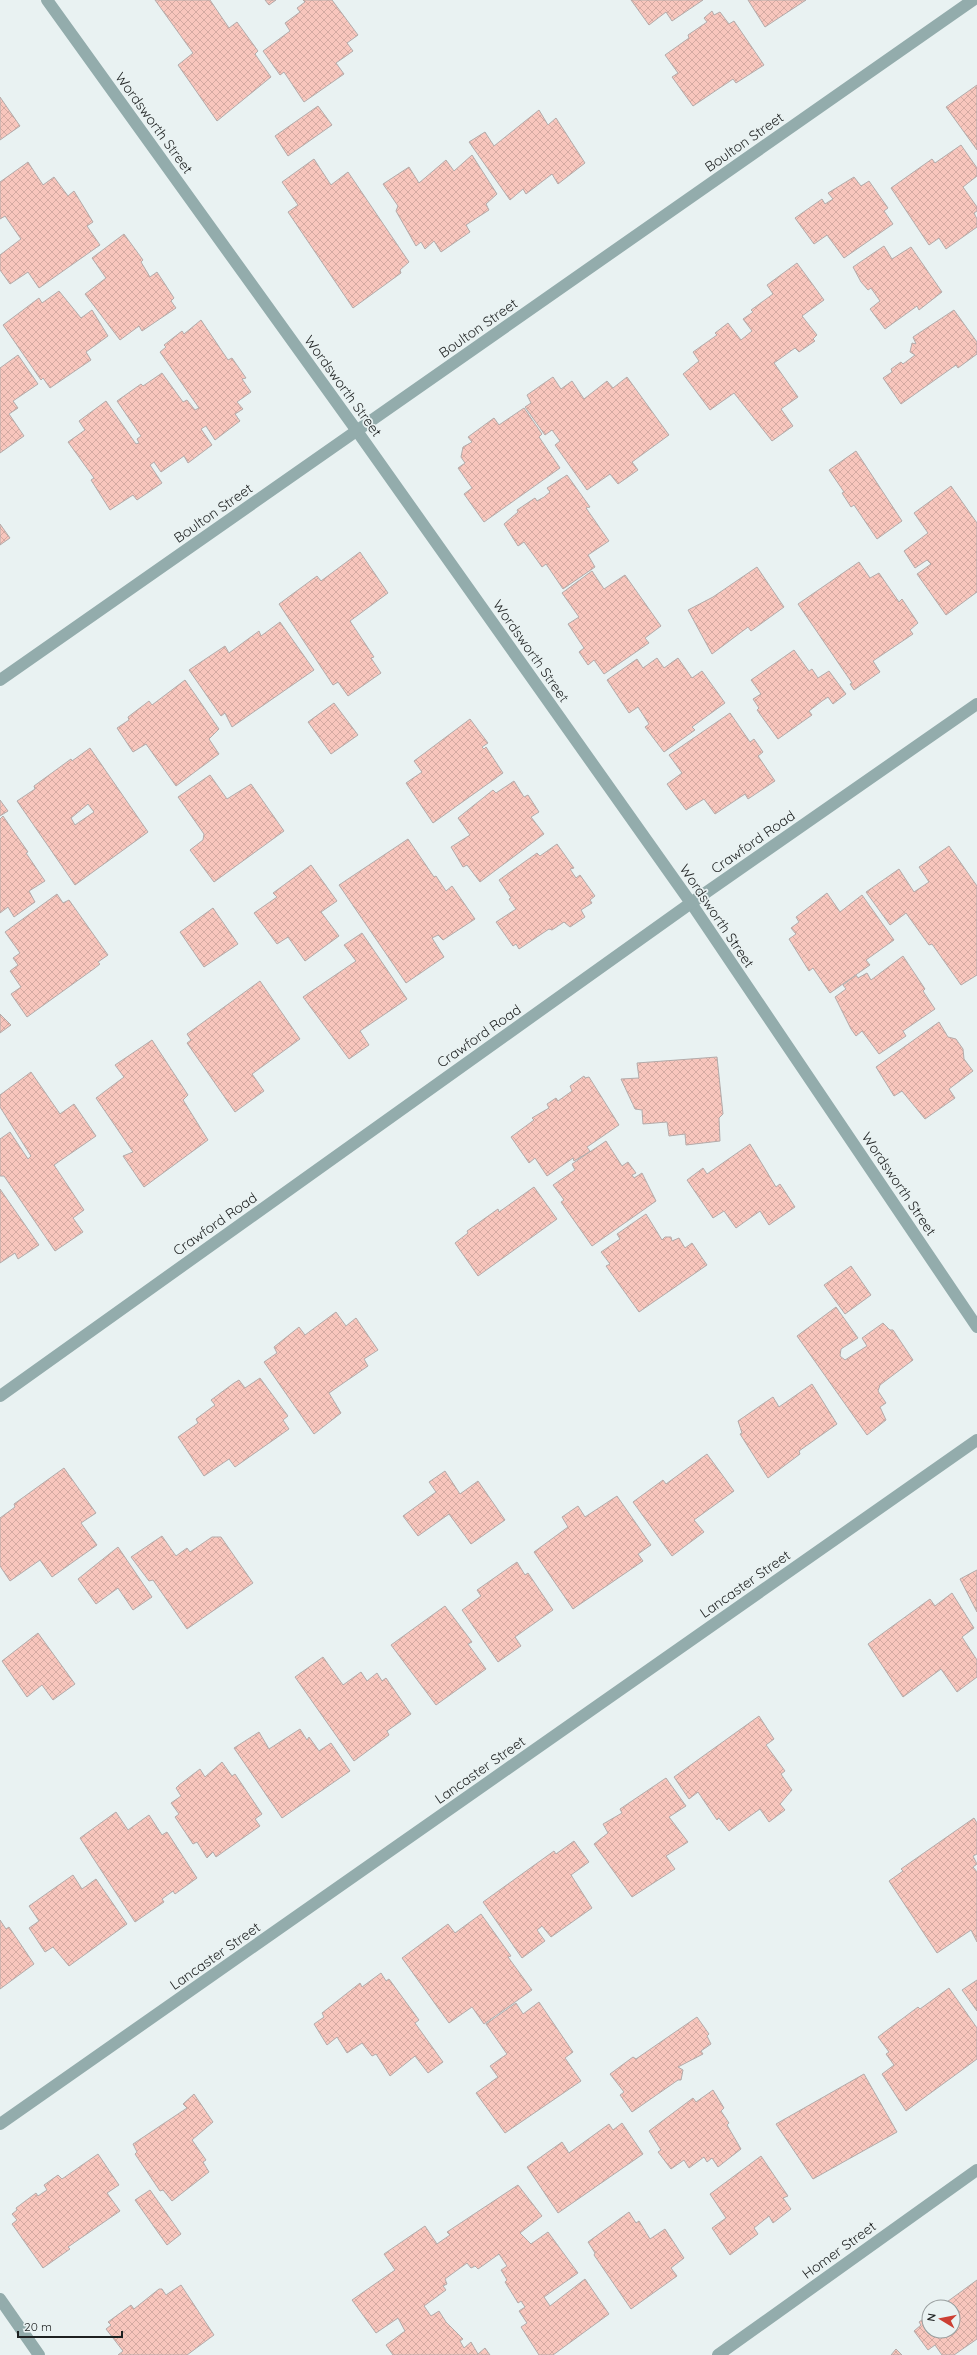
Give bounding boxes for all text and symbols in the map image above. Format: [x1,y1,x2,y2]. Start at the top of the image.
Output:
street label: Wordsworth Street [111,69,197,177]
street label: Boulton Street [701,108,787,176]
street label: Boulton Street [435,294,521,362]
street label: Wordsworth Street [300,332,386,440]
street label: Boulton Street [170,479,256,547]
street label: Wordsworth Street [489,596,573,706]
street label: Crawford Road [708,806,798,878]
street label: Wordsworth Street [676,861,758,971]
street label: Crawford Road [434,1000,524,1072]
street label: Wordsworth Street [858,1129,940,1239]
street label: Crawford Road [170,1188,260,1260]
street label: Lancaster Street [696,1546,794,1622]
street label: Lancaster Street [431,1732,529,1808]
street label: Lancaster Street [166,1918,264,1994]
street label: Homer Street [799,2217,880,2283]
north arrow [921,2299,961,2339]
text: N [924,2312,939,2322]
scale bar [18,2313,122,2339]
text: 20 m [24,2319,52,2334]

